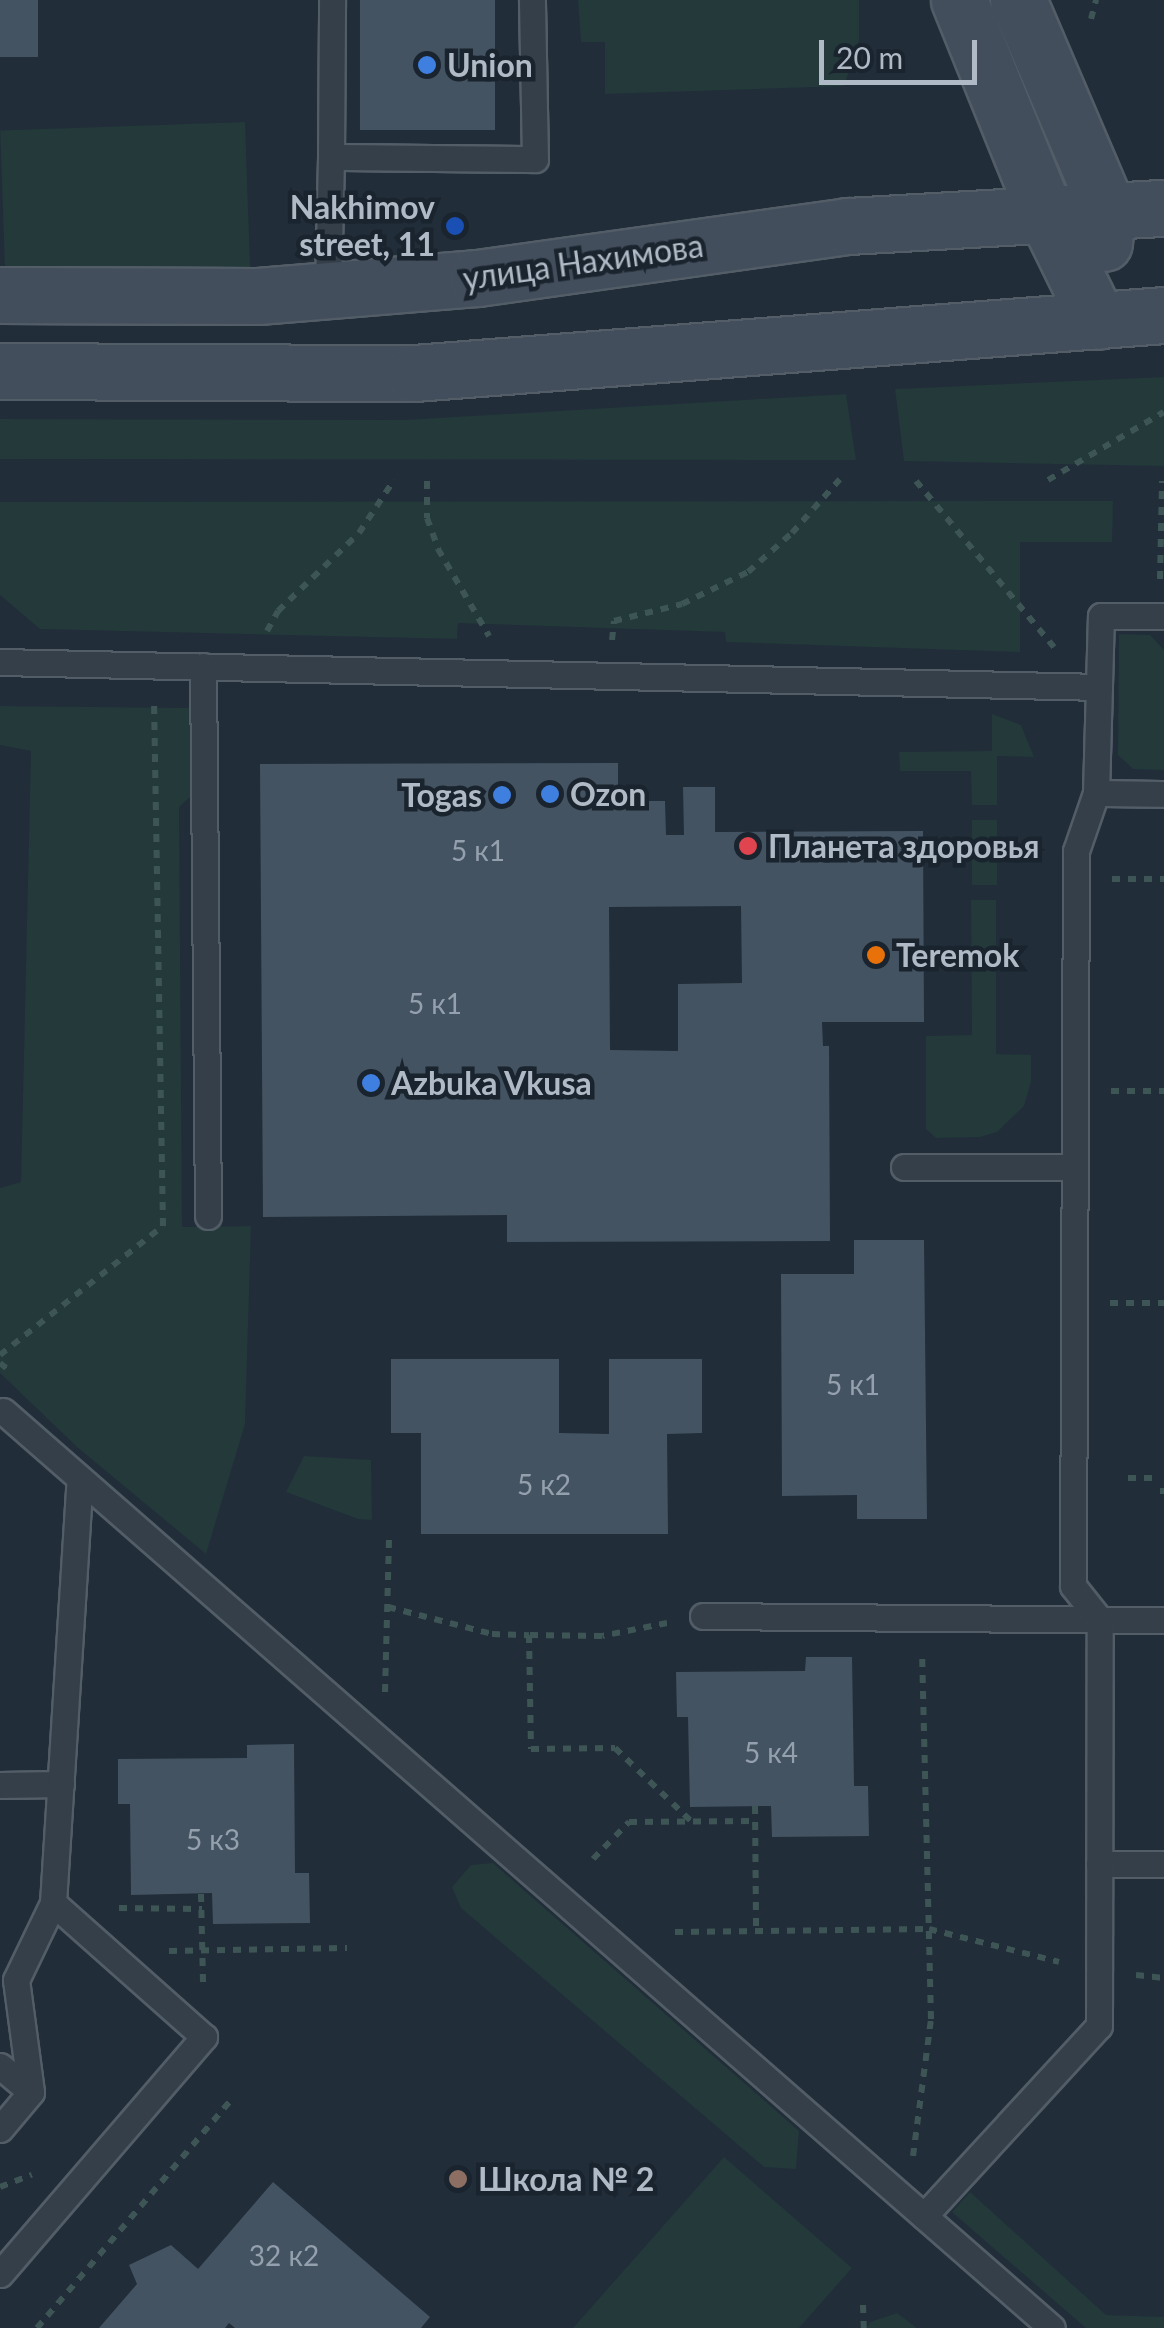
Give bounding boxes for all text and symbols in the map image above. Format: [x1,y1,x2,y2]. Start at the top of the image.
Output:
scale bar [824,20,982,82]
text: 20 m [836,39,903,75]
place label: Union [447,46,533,84]
marker: Union [416,54,438,76]
place label: Nakhimov street, 11 [290,189,435,264]
marker: Nakhimov street, 11 [444,215,466,237]
street label: улица Нахимова [460,226,706,298]
place label: Ozon [570,775,646,813]
place label: Togas [401,776,482,814]
marker: Ozon [539,783,561,805]
marker: Togas [491,784,513,806]
place label: Планета здоровья [768,827,1039,865]
house number: 5 к1 [451,833,505,867]
marker: Планета здоровья [737,835,759,857]
place label: Teremok [896,936,1019,974]
marker: Teremok [865,944,887,966]
house number: 5 к1 [408,986,462,1020]
place label: Azbuka Vkusa [391,1064,593,1102]
marker: Azbuka Vkusa [360,1072,382,1094]
house number: 5 к1 [826,1367,880,1401]
house number: 5 к2 [517,1467,571,1501]
house number: 5 к4 [744,1735,798,1769]
house number: 5 к3 [186,1822,240,1856]
place label: Школа № 2 [478,2160,654,2198]
marker: Школа № 2 [447,2168,469,2190]
house number: 32 к2 [249,2238,319,2272]

